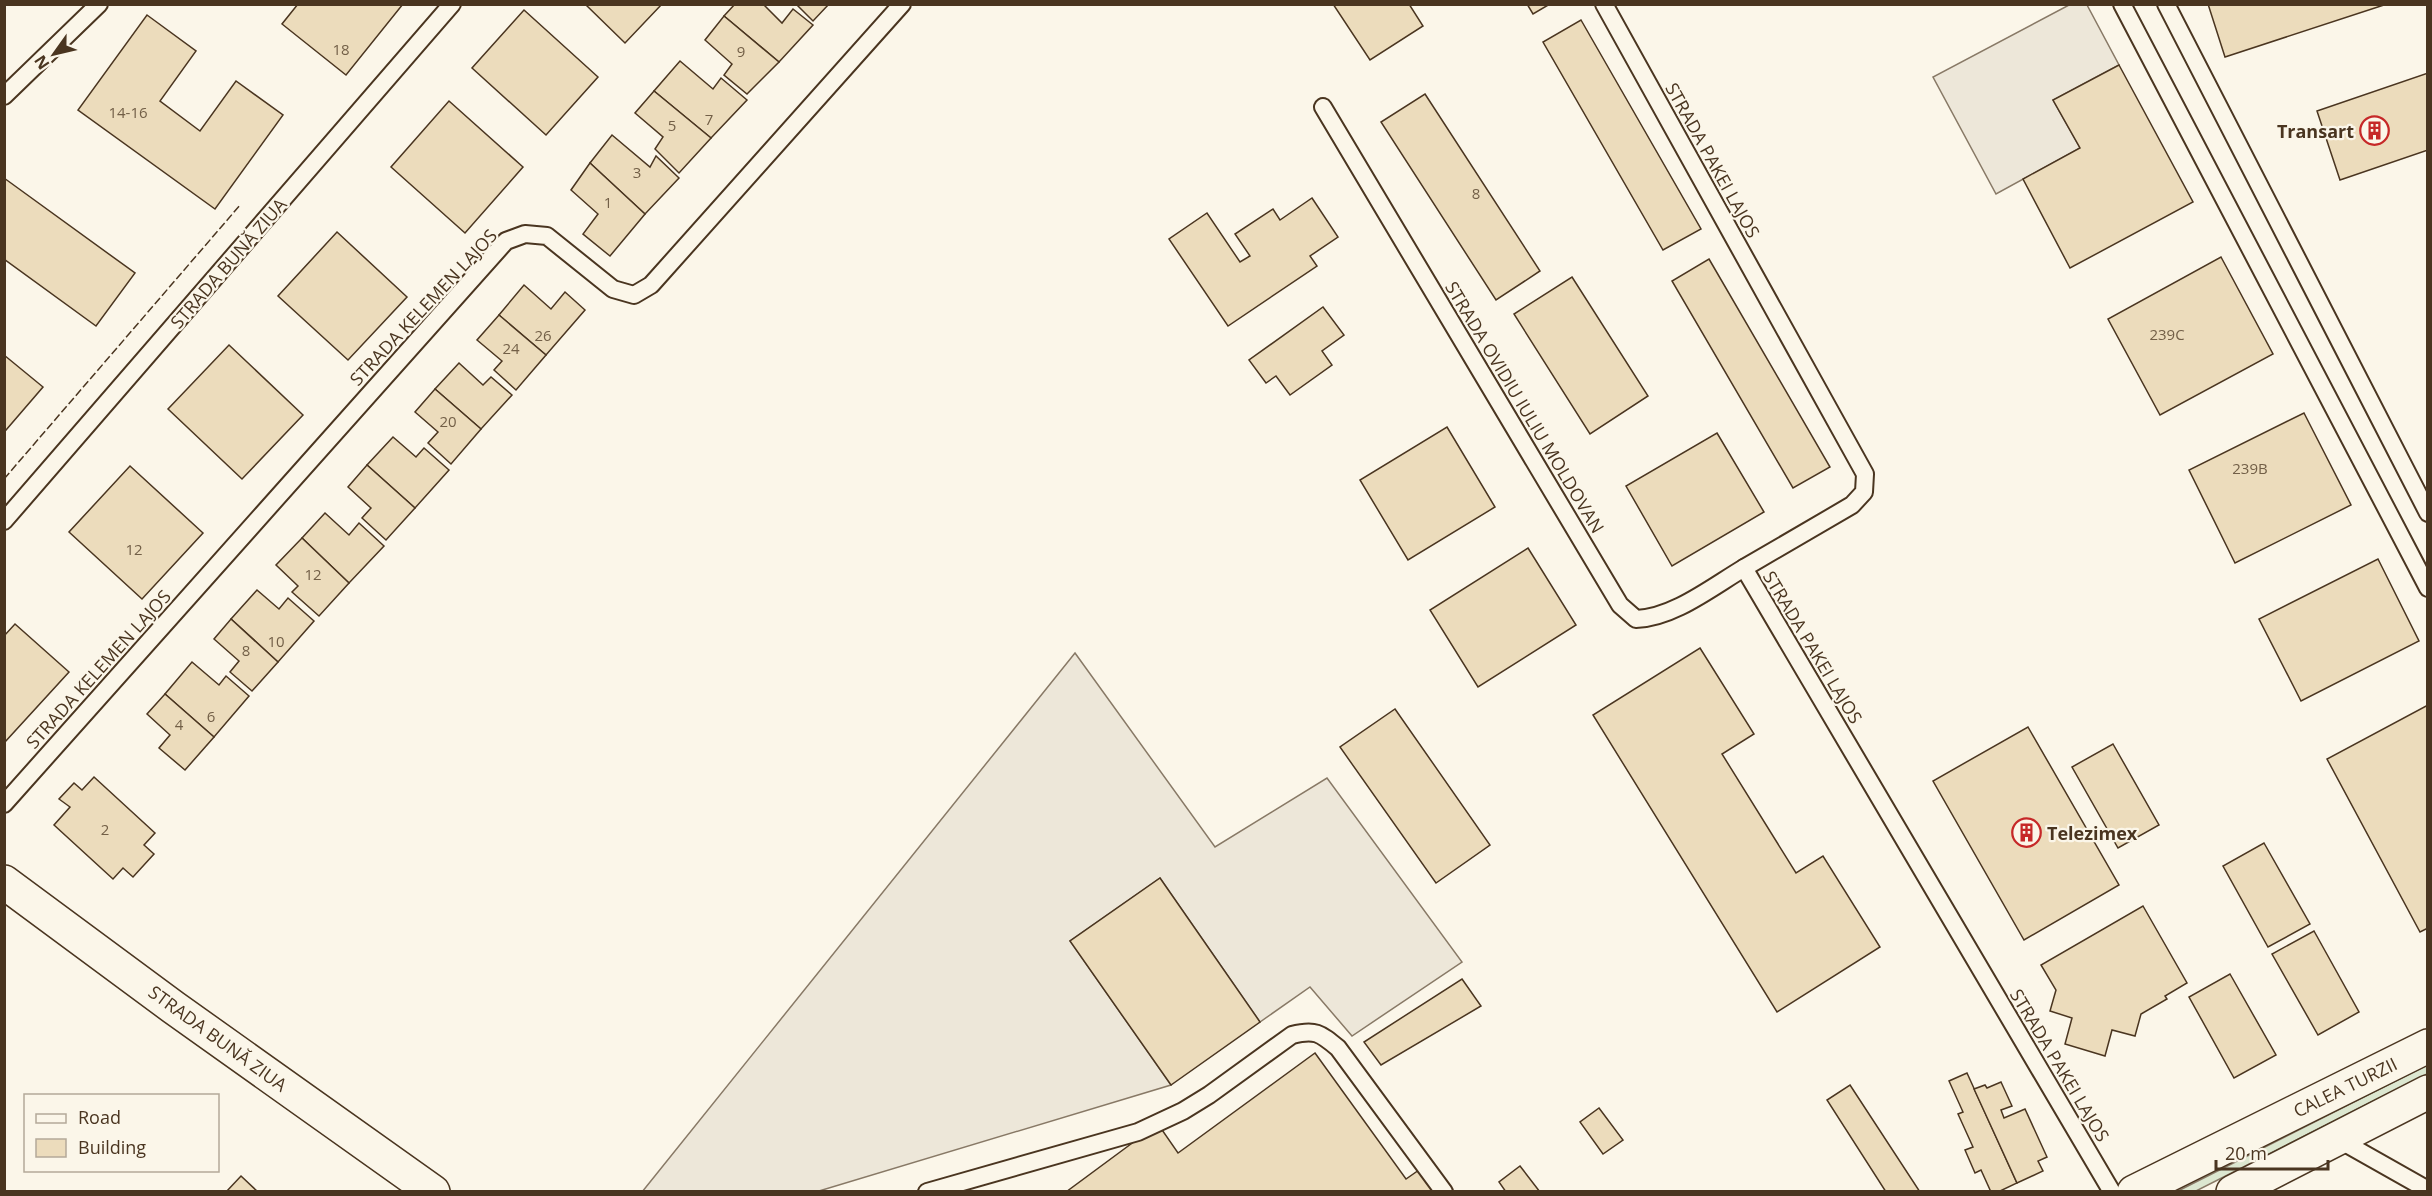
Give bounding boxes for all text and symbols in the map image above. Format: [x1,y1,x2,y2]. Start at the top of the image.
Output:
north arrow [24,24,84,84]
house number: 18 [332,39,350,59]
house number: 9 [737,41,745,61]
text: N [29,51,54,74]
street label: STRADA PAKEI LAJOS [1660,78,1766,242]
house number: 14-16 [108,102,148,122]
house number: 7 [705,109,713,129]
house number: 5 [668,115,676,135]
building icon: Transart [2359,115,2391,147]
place label: Transart [2277,119,2354,143]
house number: 3 [633,162,641,182]
house number: 8 [1472,183,1480,203]
street label: STRADA BUNĂ ZIUA [165,192,292,333]
house number: 1 [604,192,612,212]
street label: STRADA KELEMEN LAJOS [344,223,502,390]
street label: STRADA OVIDIU IULIU MOLDOVAN [1440,277,1610,537]
house number: 239C [2149,324,2185,344]
house number: 26 [534,325,552,345]
house number: 24 [502,338,520,358]
house number: 20 [439,411,457,431]
house number: 239B [2232,458,2268,478]
house number: 12 [125,539,143,559]
house number: 12 [304,564,322,584]
street label: STRADA PAKEI LAJOS [1758,566,1868,728]
street label: STRADA KELEMEN LAJOS [20,584,176,753]
house number: 10 [267,631,285,651]
house number: 8 [242,640,250,660]
house number: 6 [207,706,215,726]
house number: 4 [175,714,184,734]
building icon: Telezimex [2010,817,2042,849]
house number: 2 [101,819,109,839]
place label: Telezimex [2047,821,2138,845]
street label: STRADA BUNĂ ZIUA [144,980,293,1097]
street label: STRADA PAKEI LAJOS [2005,984,2115,1146]
street label: CALEA TURZII [2289,1052,2401,1122]
legend [24,1094,219,1172]
text: Road [78,1105,121,1129]
scale bar [2216,1133,2328,1171]
text: Building [78,1135,146,1159]
text: 20 m [2225,1141,2267,1165]

